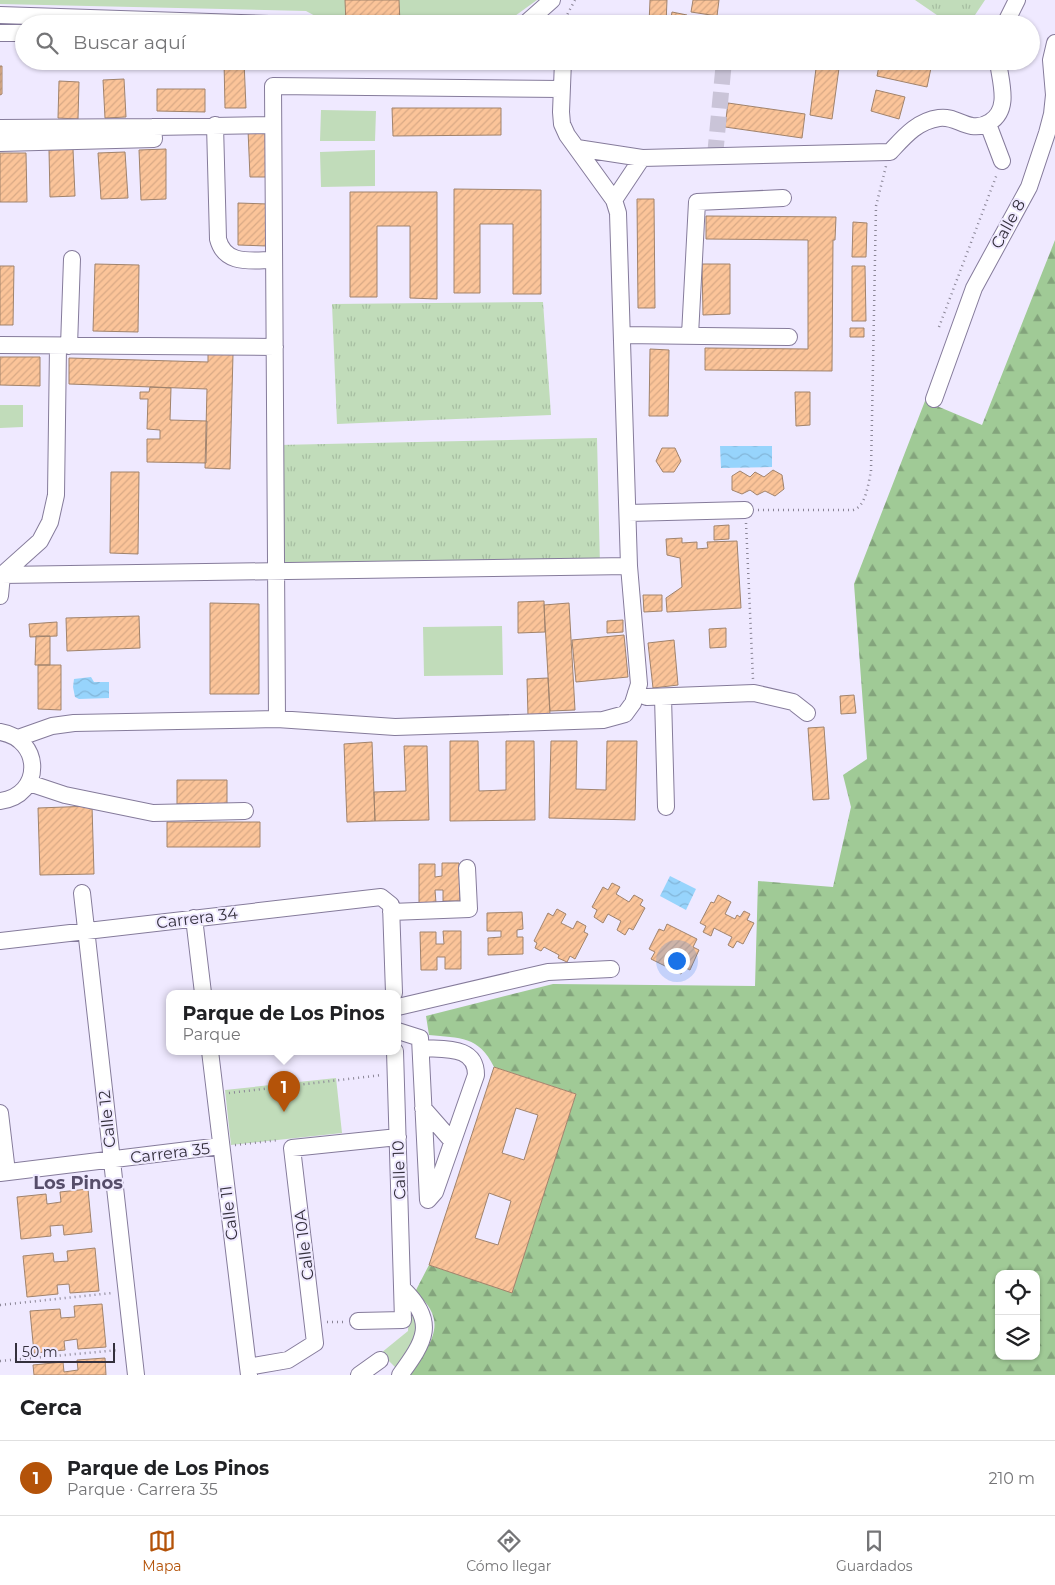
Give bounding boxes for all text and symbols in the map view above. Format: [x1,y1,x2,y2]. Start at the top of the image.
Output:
search box [15,15,1040,70]
icon: search [33,29,61,57]
text: Buscar aquí [73,31,186,54]
street label: Calle 8 [987,196,1029,252]
street label: Carrera 34 [155,904,239,932]
your location [664,948,690,974]
popup [166,990,401,1055]
text: Parque de Los Pinos [182,1002,385,1025]
text: Parque [182,1025,241,1044]
pin: 1 [268,1071,300,1112]
street label: Calle 12 [95,1089,119,1149]
street label: Carrera 35 [129,1139,211,1167]
street label: Calle 10 [388,1140,410,1200]
district label: Los Pinos [33,1172,123,1194]
street label: Calle 11 [216,1185,242,1241]
street label: Calle 10A [290,1208,318,1281]
map controls [995,1270,1040,1360]
button: locate [995,1270,1040,1315]
button: layers [995,1315,1040,1360]
scale bar [15,1340,115,1363]
text: 50 m [22,1343,58,1361]
text: Cerca [20,1395,82,1420]
text: Parque de Los Pinos [67,1457,269,1480]
text: 1 [33,1469,39,1488]
text: 210 m [988,1469,1035,1488]
text: Parque · Carrera 35 [67,1480,218,1499]
tab: Mapa [142,1527,182,1575]
tab: Cómo llegar [466,1527,551,1575]
tab: Guardados [836,1527,913,1575]

